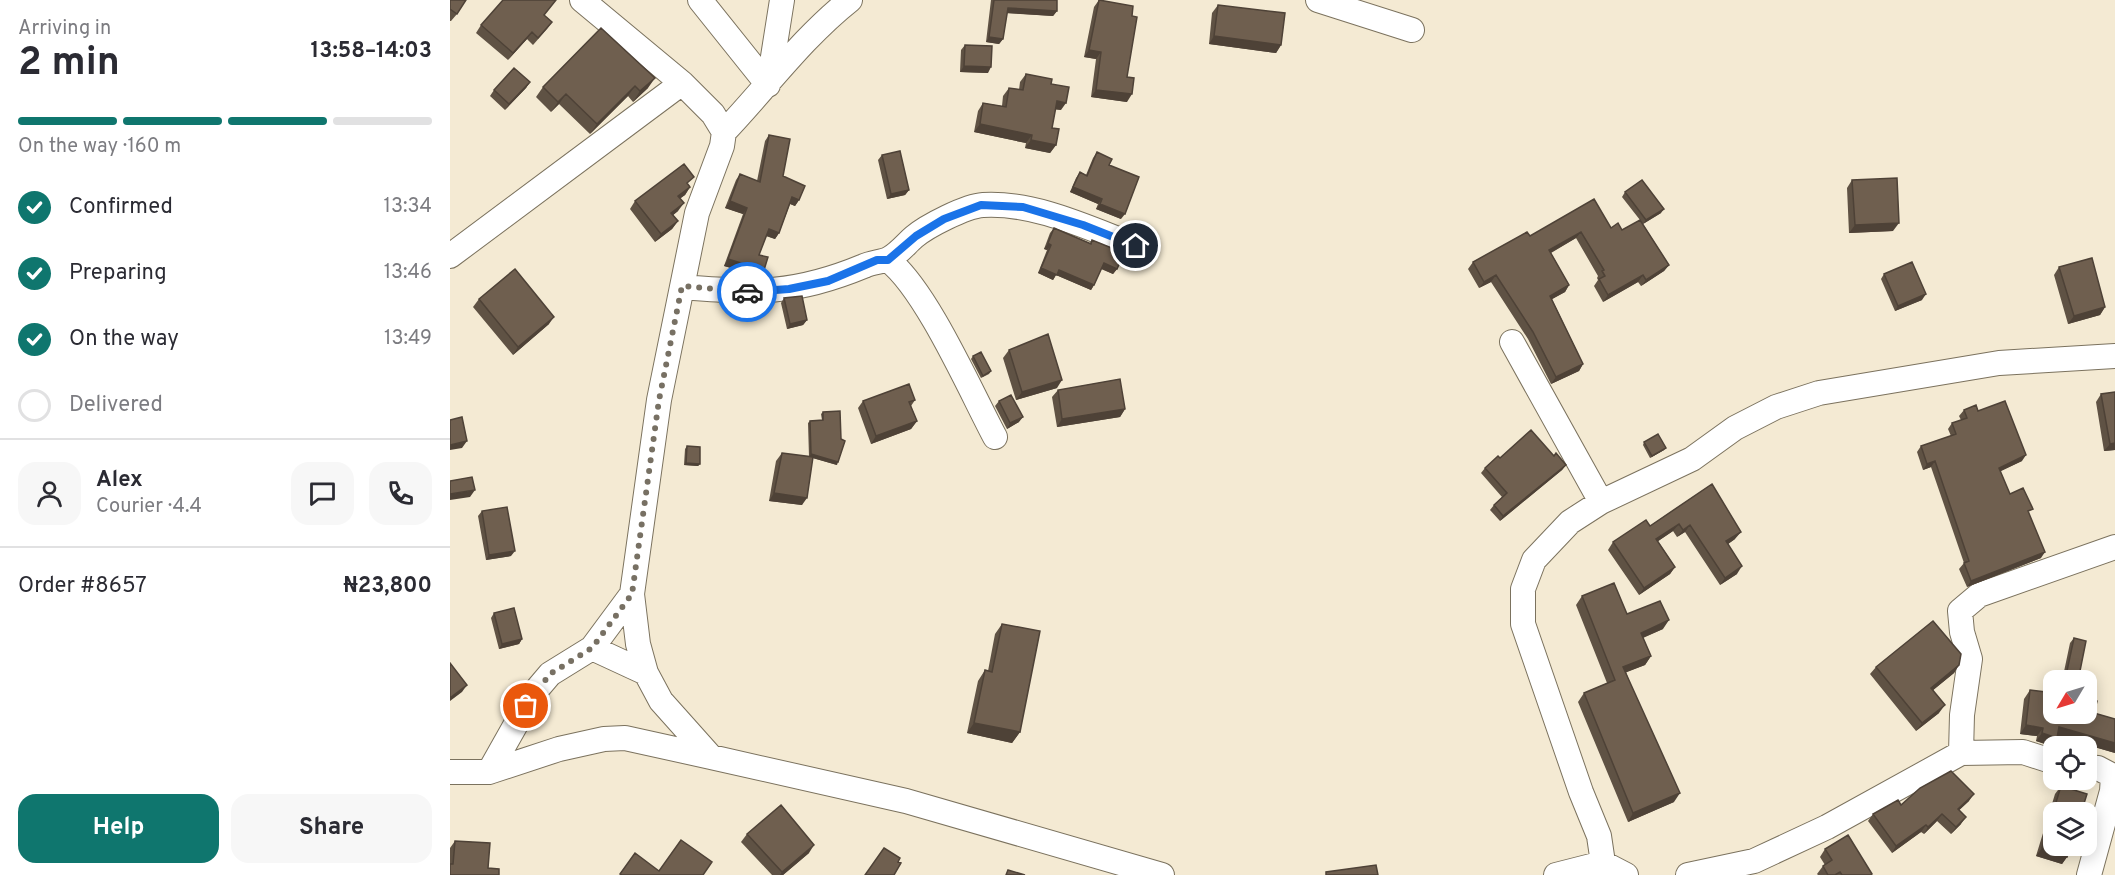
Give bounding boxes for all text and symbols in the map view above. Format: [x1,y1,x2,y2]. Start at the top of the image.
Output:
text: Arriving in [18,16,111,42]
text: 13:58–14:03 [311,38,432,65]
text: 2 min [18,40,120,89]
text: On the way · 160 m [18,134,181,160]
icon: check [18,191,51,224]
text: Confirmed [69,194,173,221]
text: 13:34 [384,194,432,220]
pin [1110,220,1161,271]
icon: home [1119,229,1152,262]
icon: check [18,257,51,290]
text: Preparing [69,260,167,287]
text: 13:46 [384,260,432,286]
courier [717,262,777,322]
icon: car [731,276,764,309]
icon: check [18,323,51,356]
text: On the way [69,326,179,353]
text: 13:49 [384,326,432,352]
text: Delivered [69,392,163,419]
button: person [18,462,81,525]
button: chat [291,462,354,525]
button: phone [369,462,432,525]
text: Alex [96,467,143,494]
text: Courier · 4.4 [96,494,202,520]
text: Order #8657 [18,573,147,600]
text: ₦23,800 [343,573,432,600]
north arrow [2043,670,2097,724]
map controls [2043,670,2097,856]
pin [500,680,551,731]
icon: bag [509,689,542,722]
button: locate [2043,736,2097,790]
button: Help [18,794,219,863]
button: Share [231,794,432,863]
button: layers [2043,802,2097,856]

